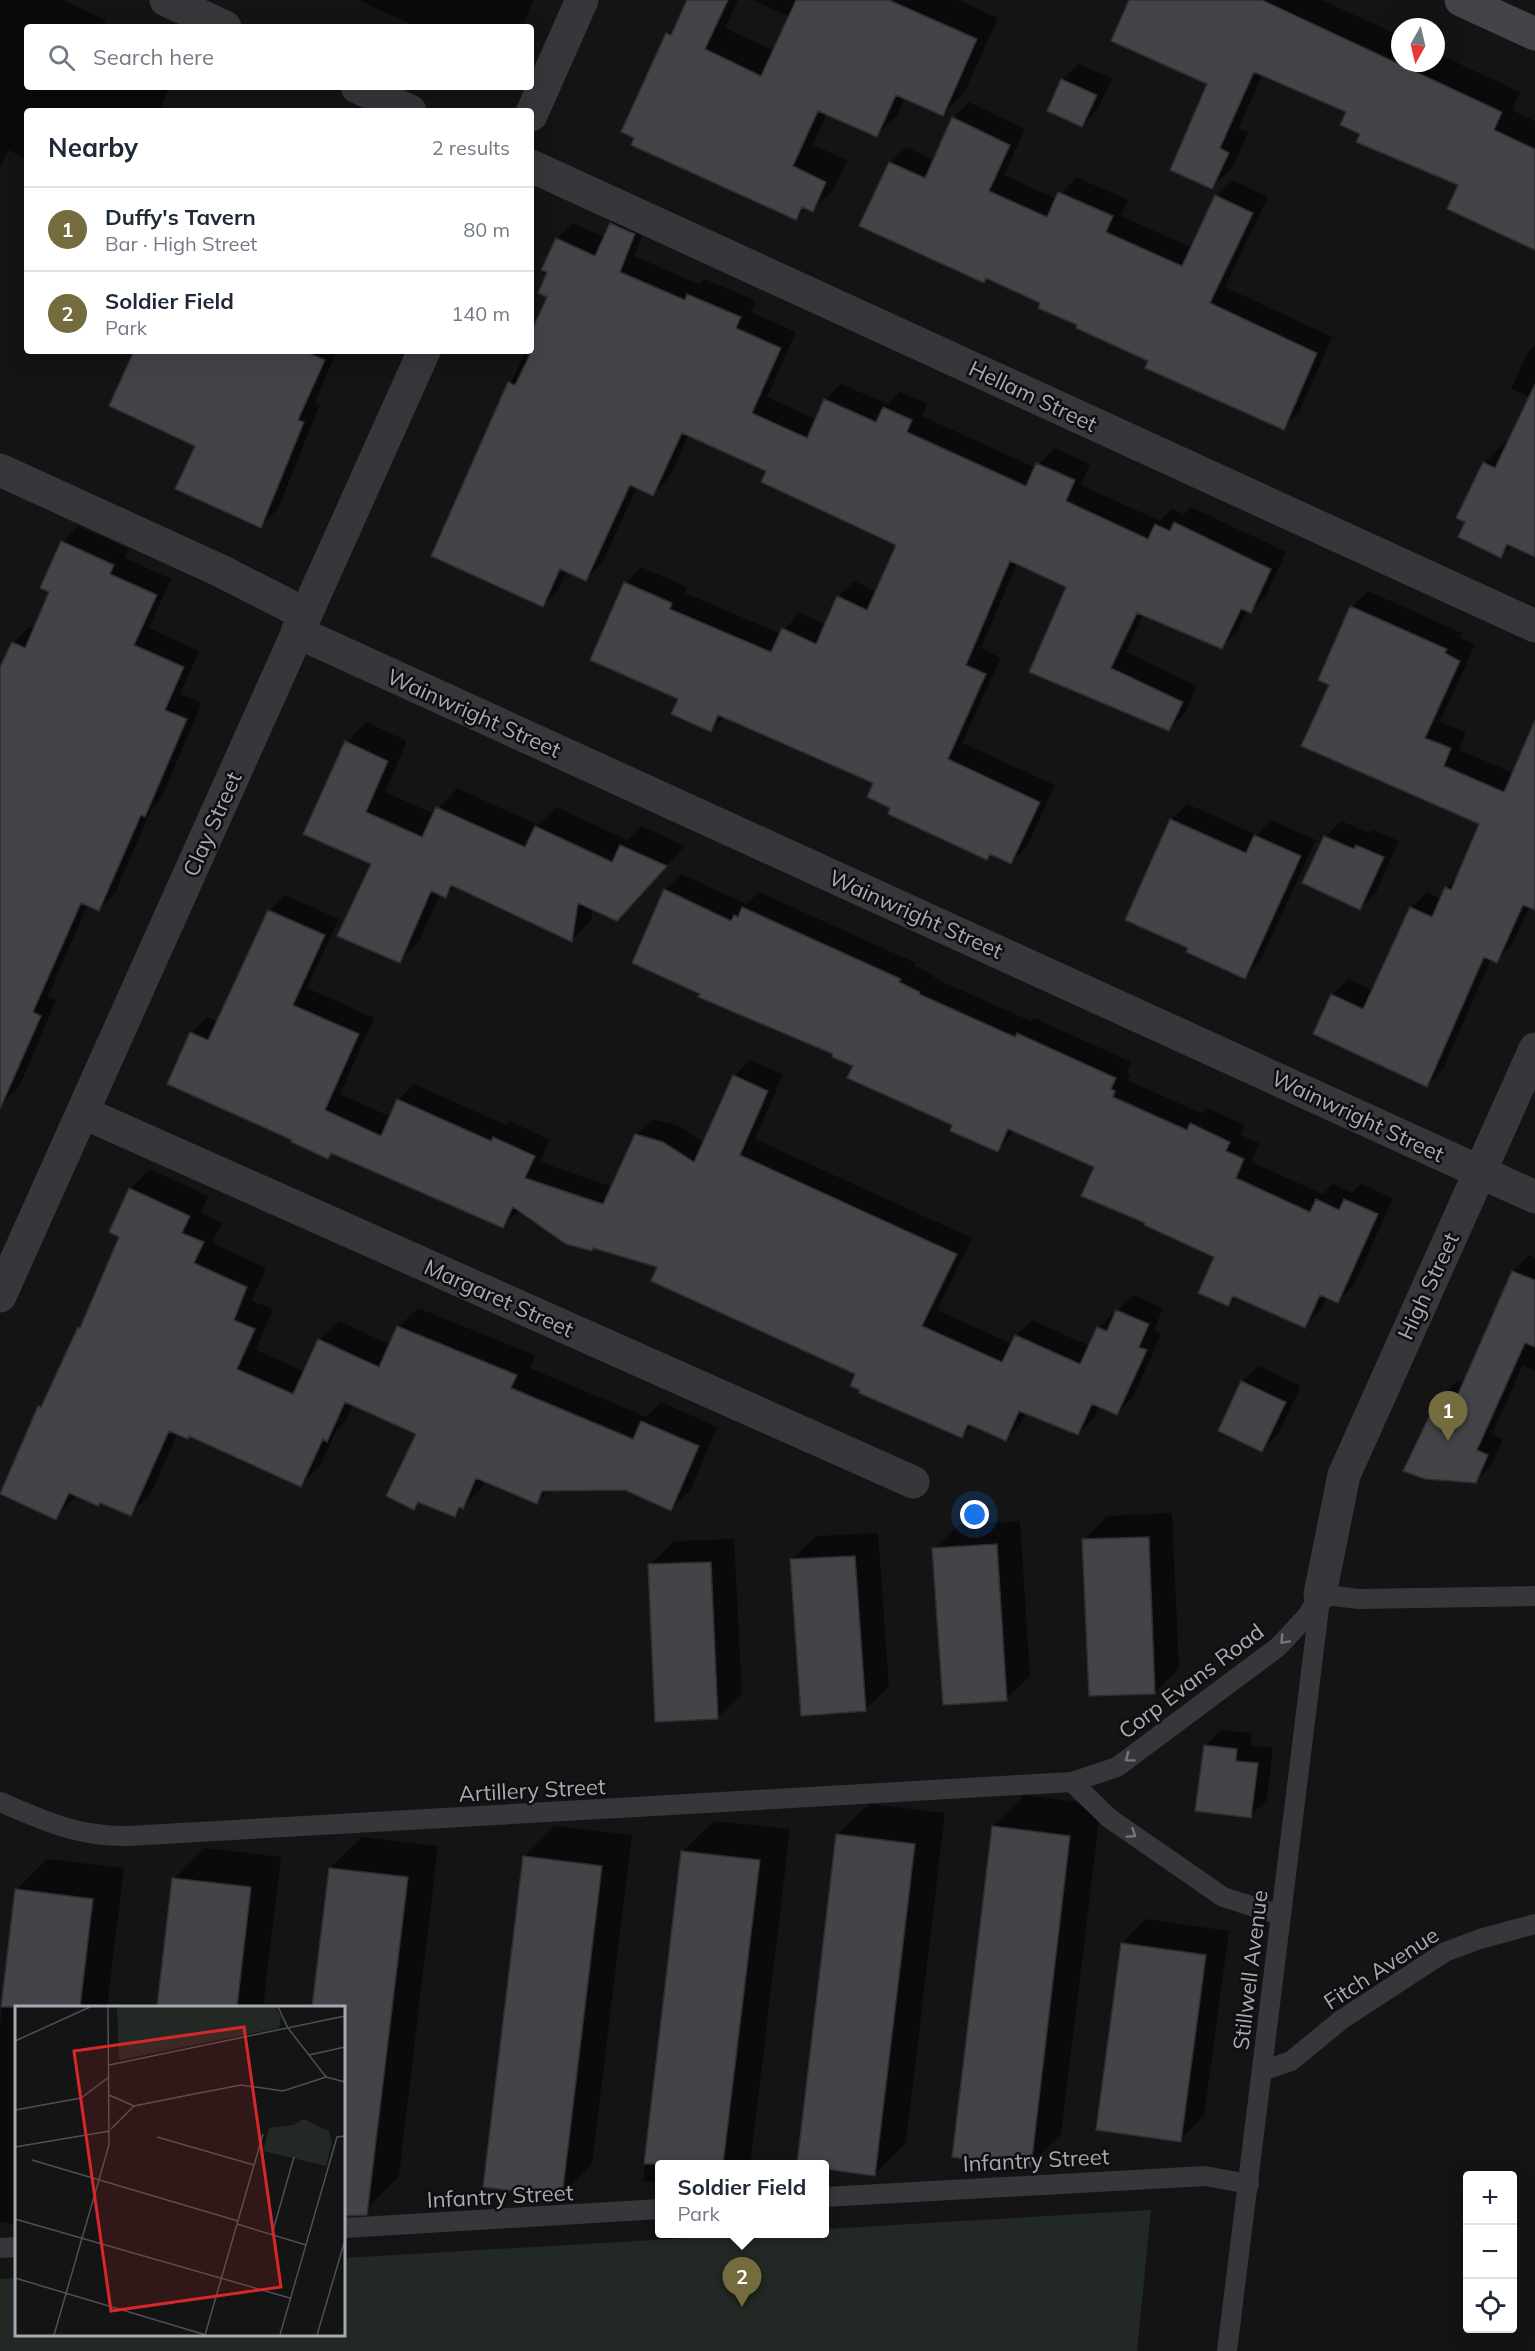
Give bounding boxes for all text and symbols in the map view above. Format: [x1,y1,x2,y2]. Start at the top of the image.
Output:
north arrow [1391,18,1445,72]
search box [24,24,534,90]
icon: search [45,41,78,74]
text: Search here [93,43,214,71]
text: Nearby [48,131,138,164]
text: 2 results [432,135,510,160]
text: Duffy's Tavern [105,203,256,231]
text: 1 [62,217,74,242]
text: 80 m [463,217,510,242]
text: Bar · High Street [105,231,257,256]
text: Soldier Field [105,287,234,315]
text: 2 [62,301,74,326]
text: 140 m [451,301,510,326]
text: Park [105,315,147,340]
street label: Hellam Street [964,354,1102,438]
street label: Wainwright Street [383,662,565,764]
street label: Clay Street [177,767,248,881]
street label: Wainwright Street [825,863,1007,965]
street label: Wainwright Street [1267,1064,1449,1168]
street label: High Street [1391,1228,1465,1344]
street label: Margaret Street [420,1253,578,1344]
pin: 1 [1428,1392,1468,1441]
your location [960,1500,989,1529]
street label: Corp Evans Road [1113,1617,1269,1745]
one-way arrow [1281,1632,1292,1643]
one-way arrow [1125,1750,1136,1761]
street label: Artillery Street [458,1772,606,1808]
one-way arrow [1125,1827,1136,1838]
street label: Stillwell Avenue [1226,1888,1274,2052]
street label: Fitch Avenue [1318,1920,1444,2016]
inset map [15,2006,345,2336]
street label: Infantry Street [962,2142,1110,2178]
popup [655,2160,829,2238]
map controls [1463,2171,1517,2333]
button: + [1463,2171,1517,2225]
text: Soldier Field [678,2173,806,2201]
street label: Infantry Street [426,2178,574,2214]
text: Park [678,2201,720,2226]
button: − [1463,2225,1517,2279]
pin: 2 [722,2258,762,2307]
button: locate [1463,2279,1517,2333]

